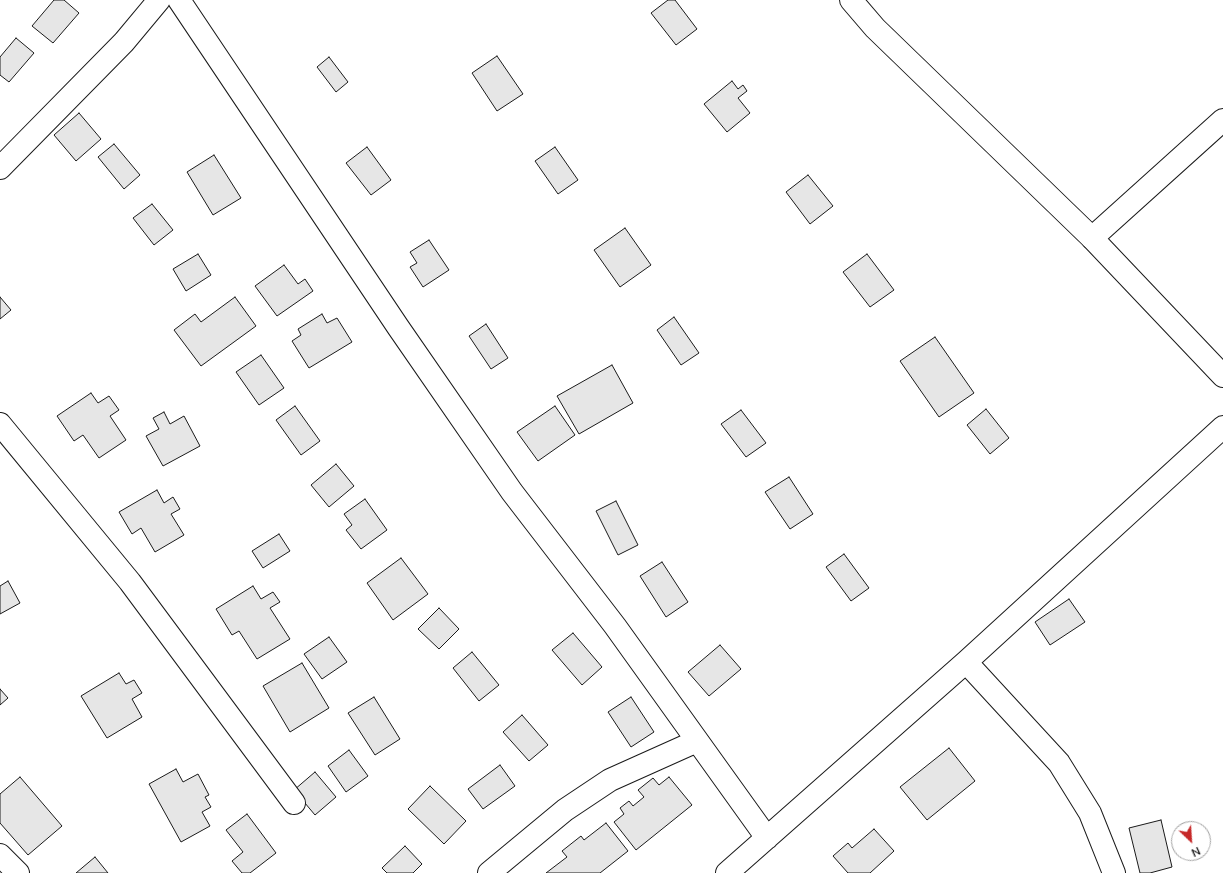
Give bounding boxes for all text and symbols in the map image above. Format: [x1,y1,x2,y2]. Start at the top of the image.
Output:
north arrow [1171,821,1211,861]
text: N [1189,843,1203,860]

